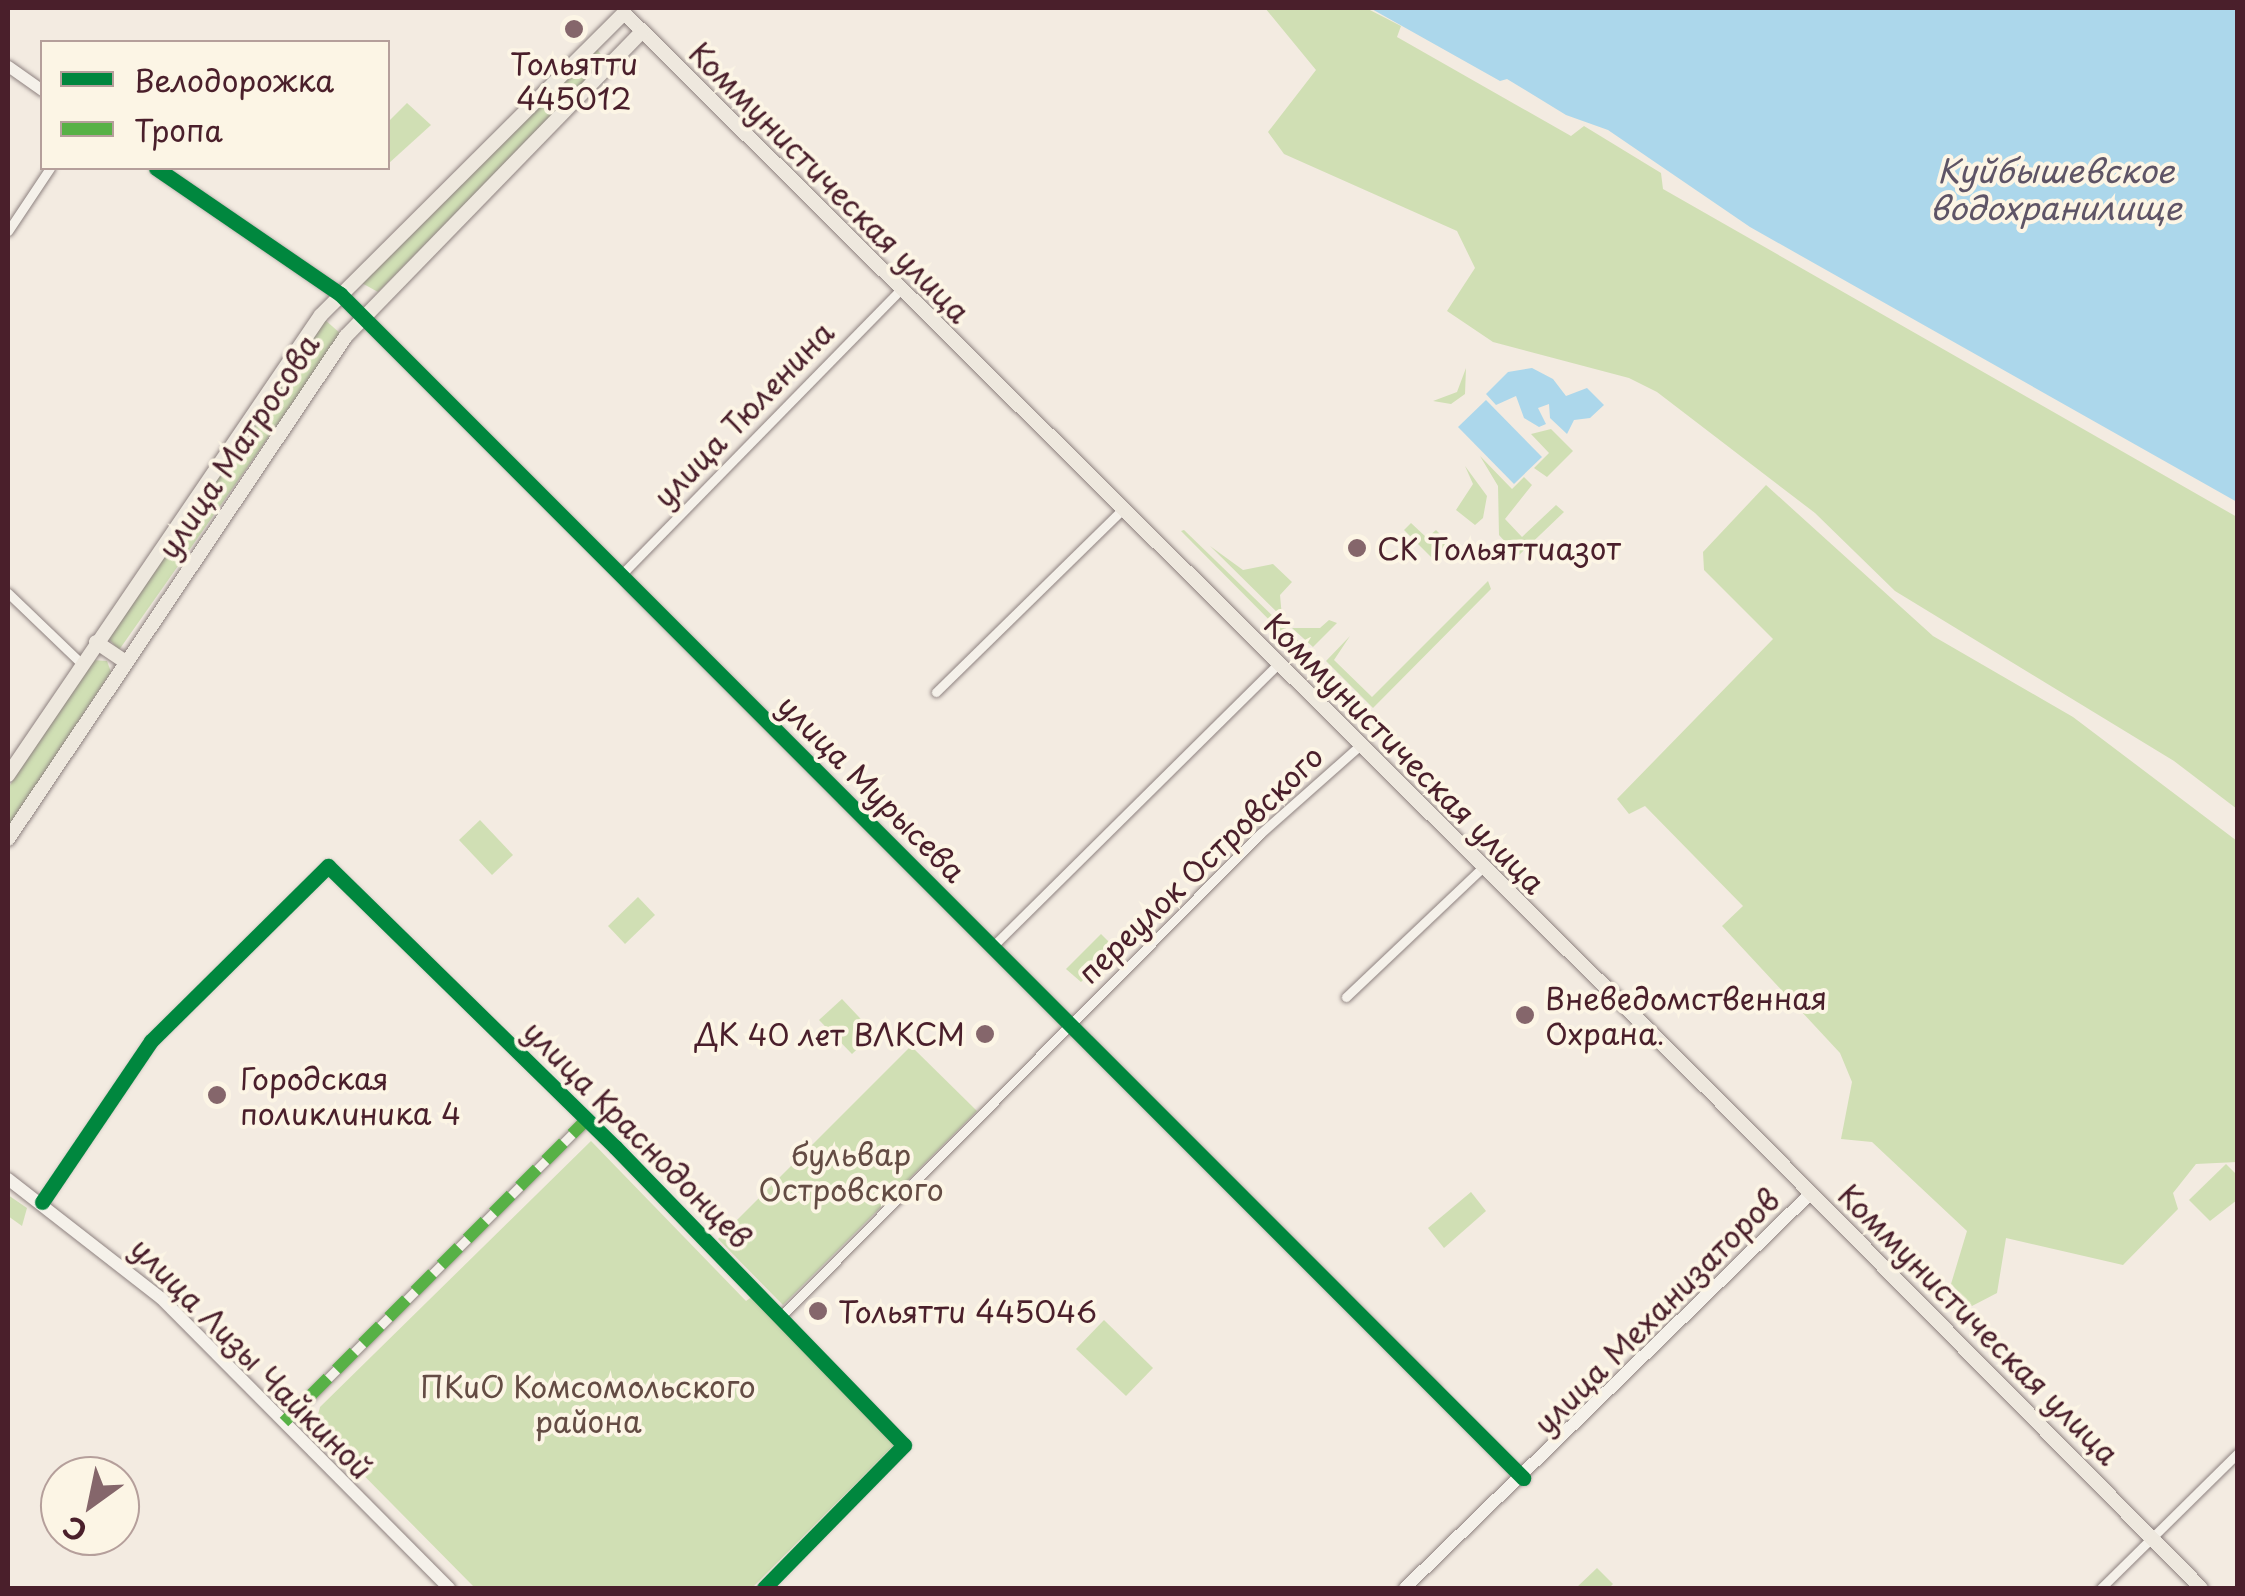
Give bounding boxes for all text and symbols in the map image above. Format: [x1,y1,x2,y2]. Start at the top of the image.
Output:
marker: Тольятти 445012 [563,18,585,40]
street label: Коммунистическая улица [682,34,978,330]
legend [40,40,390,170]
place label: Тольятти 445012 [510,45,638,116]
text: Велодорожка [134,57,334,102]
text: Тропа [134,107,223,152]
water label: Куйбышевское водохранилище [1930,152,2182,227]
street label: улица Тюленина [645,314,841,514]
street label: улица Матросова [149,326,327,566]
place label: СК Тольяттиазот [1377,530,1624,566]
marker: СК Тольяттиазот [1346,537,1368,559]
street label: Коммунистическая улица [1257,605,1553,901]
street label: улица Мурысева [770,686,974,890]
street label: переулок Островского [1069,737,1331,991]
place label: Вневедомственная Охрана. [1545,980,1827,1050]
marker: Вневедомственная Охрана. [1514,1004,1536,1026]
street label: улица Краснодонцев [516,1012,760,1256]
place label: ДК 40 лет ВЛКСМ [692,1016,965,1052]
marker: ДК 40 лет ВЛКСМ [974,1023,996,1045]
place label: Городская поликлиника 4 [240,1060,461,1130]
marker: Городская поликлиника 4 [204,1082,230,1108]
park label: бульвар Островского [758,1136,944,1206]
street label: Коммунистическая улица [1831,1176,2127,1472]
street label: улица Механизаторов [1525,1180,1787,1442]
street label: улица Лизы Чайкиной [122,1228,382,1488]
place label: Тольятти 445046 [838,1293,1097,1329]
marker: Тольятти 445046 [807,1300,829,1322]
park label: ПКиО Комсомольского района [419,1368,757,1438]
north arrow [40,1456,140,1556]
text: С [54,1506,95,1554]

